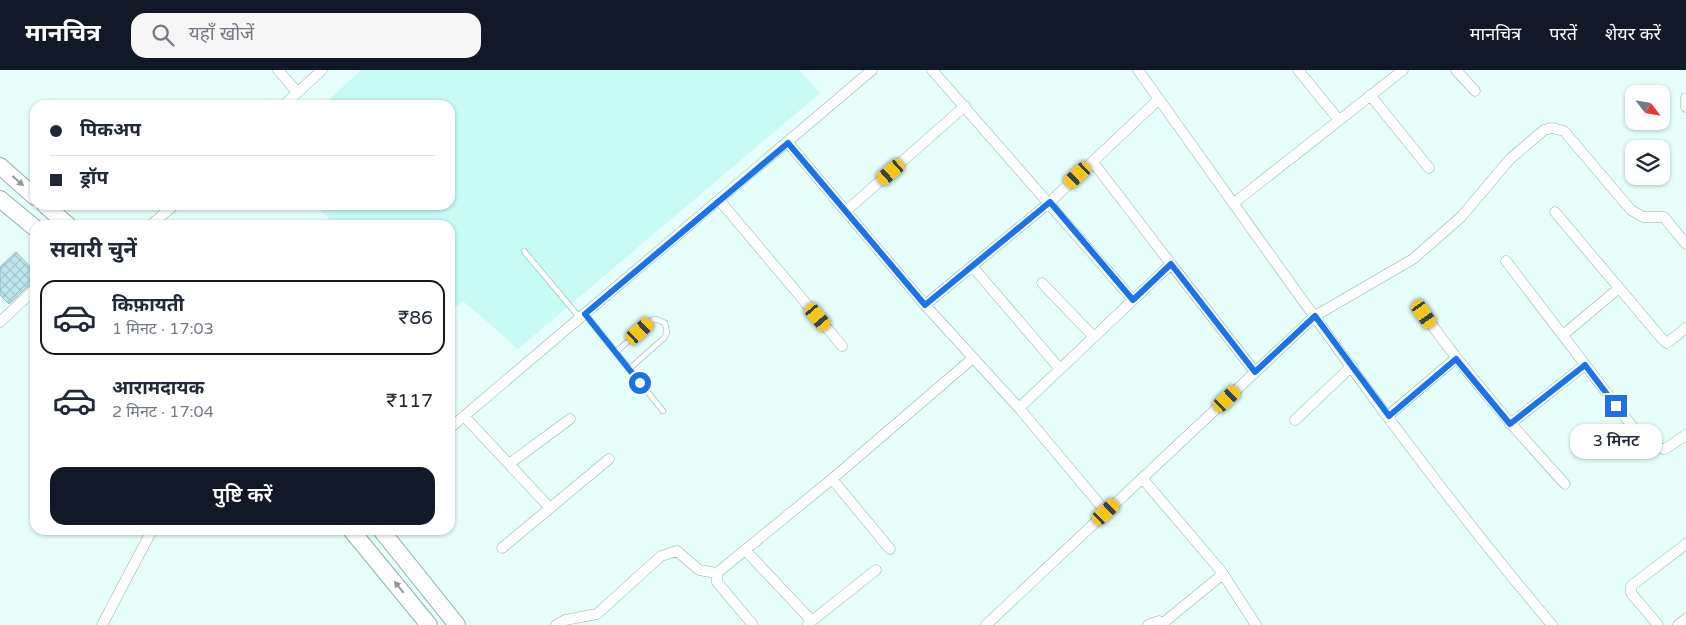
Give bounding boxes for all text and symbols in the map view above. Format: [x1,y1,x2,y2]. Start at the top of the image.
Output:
search box [131,13,481,58]
text: मानचित्र [25,19,101,48]
icon: search [149,21,177,49]
text: यहाँ खोजें [189,23,254,45]
text: मानचित्र [1470,23,1521,45]
text: परतें [1549,23,1577,45]
text: शेयर करें [1605,23,1661,45]
north arrow [1625,85,1670,130]
map controls [1625,85,1670,185]
text: पिकअप [80,119,141,141]
button: layers [1625,140,1670,185]
car [874,156,907,188]
car [1061,159,1094,191]
text: ड्रॉप [80,167,108,189]
one-way arrow [11,176,24,187]
text: सवारी चुनें [50,237,137,263]
text: किफ़ायती [112,294,184,316]
icon: car [52,295,97,340]
car [1409,297,1438,331]
car [802,301,833,333]
text: ₹86 [398,307,433,329]
car [623,315,656,347]
text: 1 मिनट · 17:03 [112,319,214,339]
route start [629,372,651,394]
text: आरामदायक [112,377,204,399]
icon: car [52,378,97,423]
car [1210,383,1243,415]
text: ₹117 [386,390,433,412]
route end [1605,395,1627,417]
text: 2 मिनट · 17:04 [112,402,214,422]
callout: 3 मिनट [1570,424,1662,458]
text: 3 मिनट [1593,431,1639,451]
button: पुष्टि करें [50,467,435,525]
car [1089,496,1122,528]
one-way arrow [393,581,404,594]

